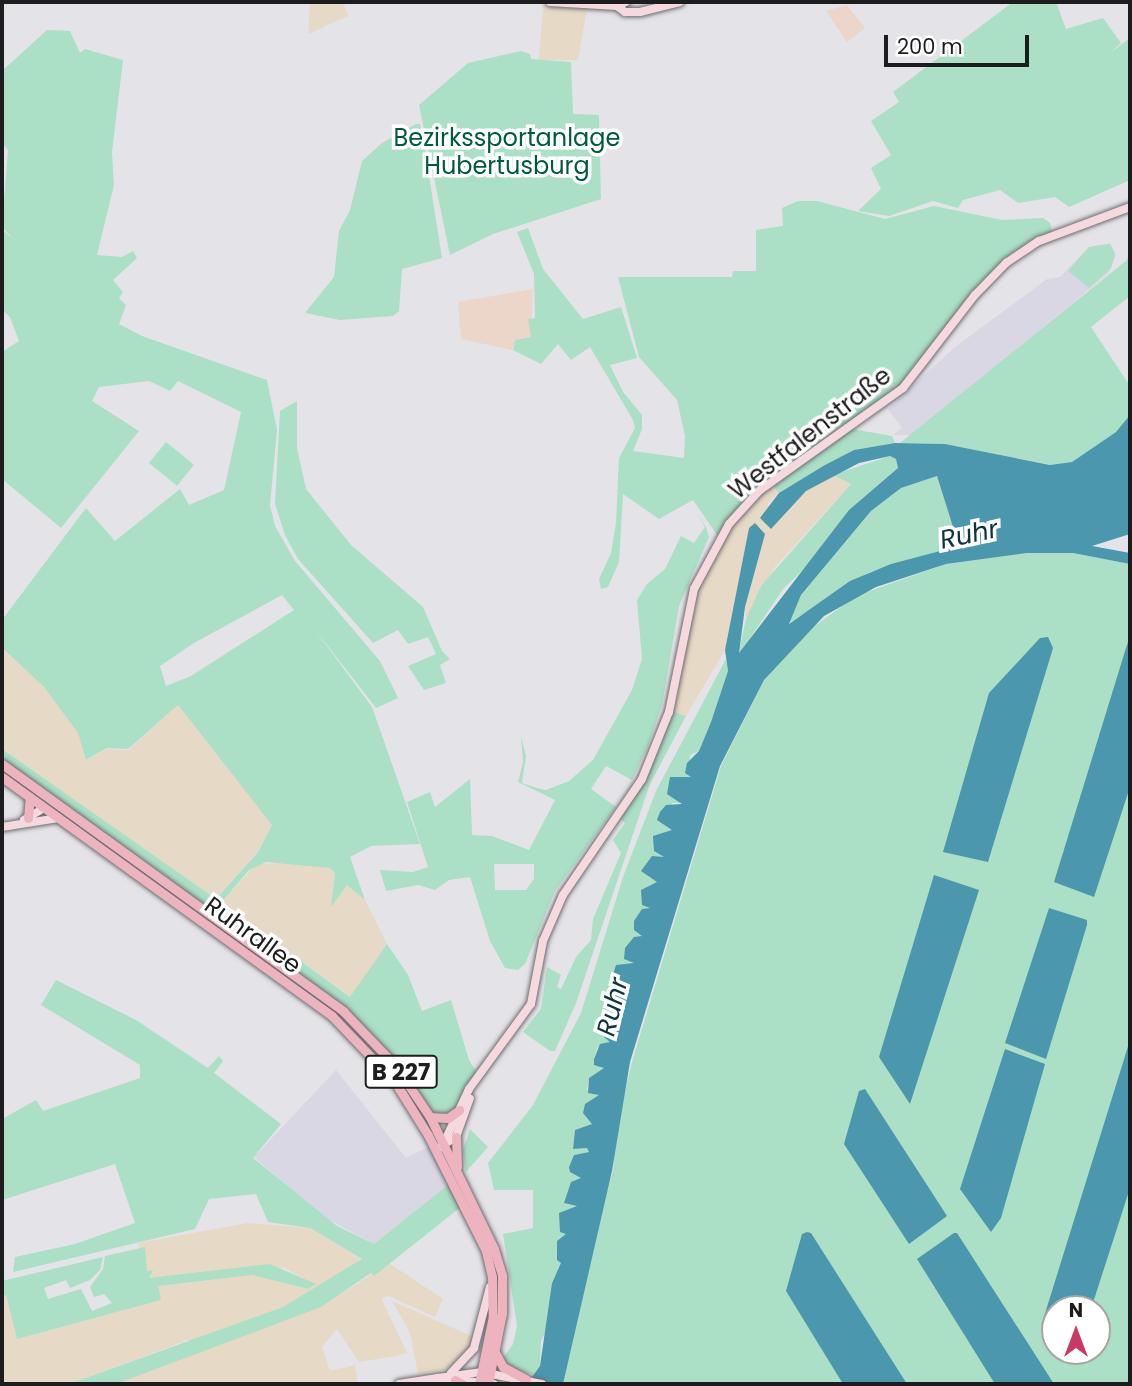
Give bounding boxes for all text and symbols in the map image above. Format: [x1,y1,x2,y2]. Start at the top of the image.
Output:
scale bar [887,21,1032,65]
text: 200 m [897,32,963,61]
park label: Bezirkssportanlage Hubertusburg [394,124,620,180]
street label: Westfalenstraße [723,361,897,505]
water label: Ruhr [937,514,1001,556]
street label: Ruhrallee [199,890,307,980]
water label: Ruhr [591,975,635,1039]
road number: B 227 [364,1052,438,1092]
north arrow [1041,1295,1111,1365]
text: N [1069,1297,1083,1324]

